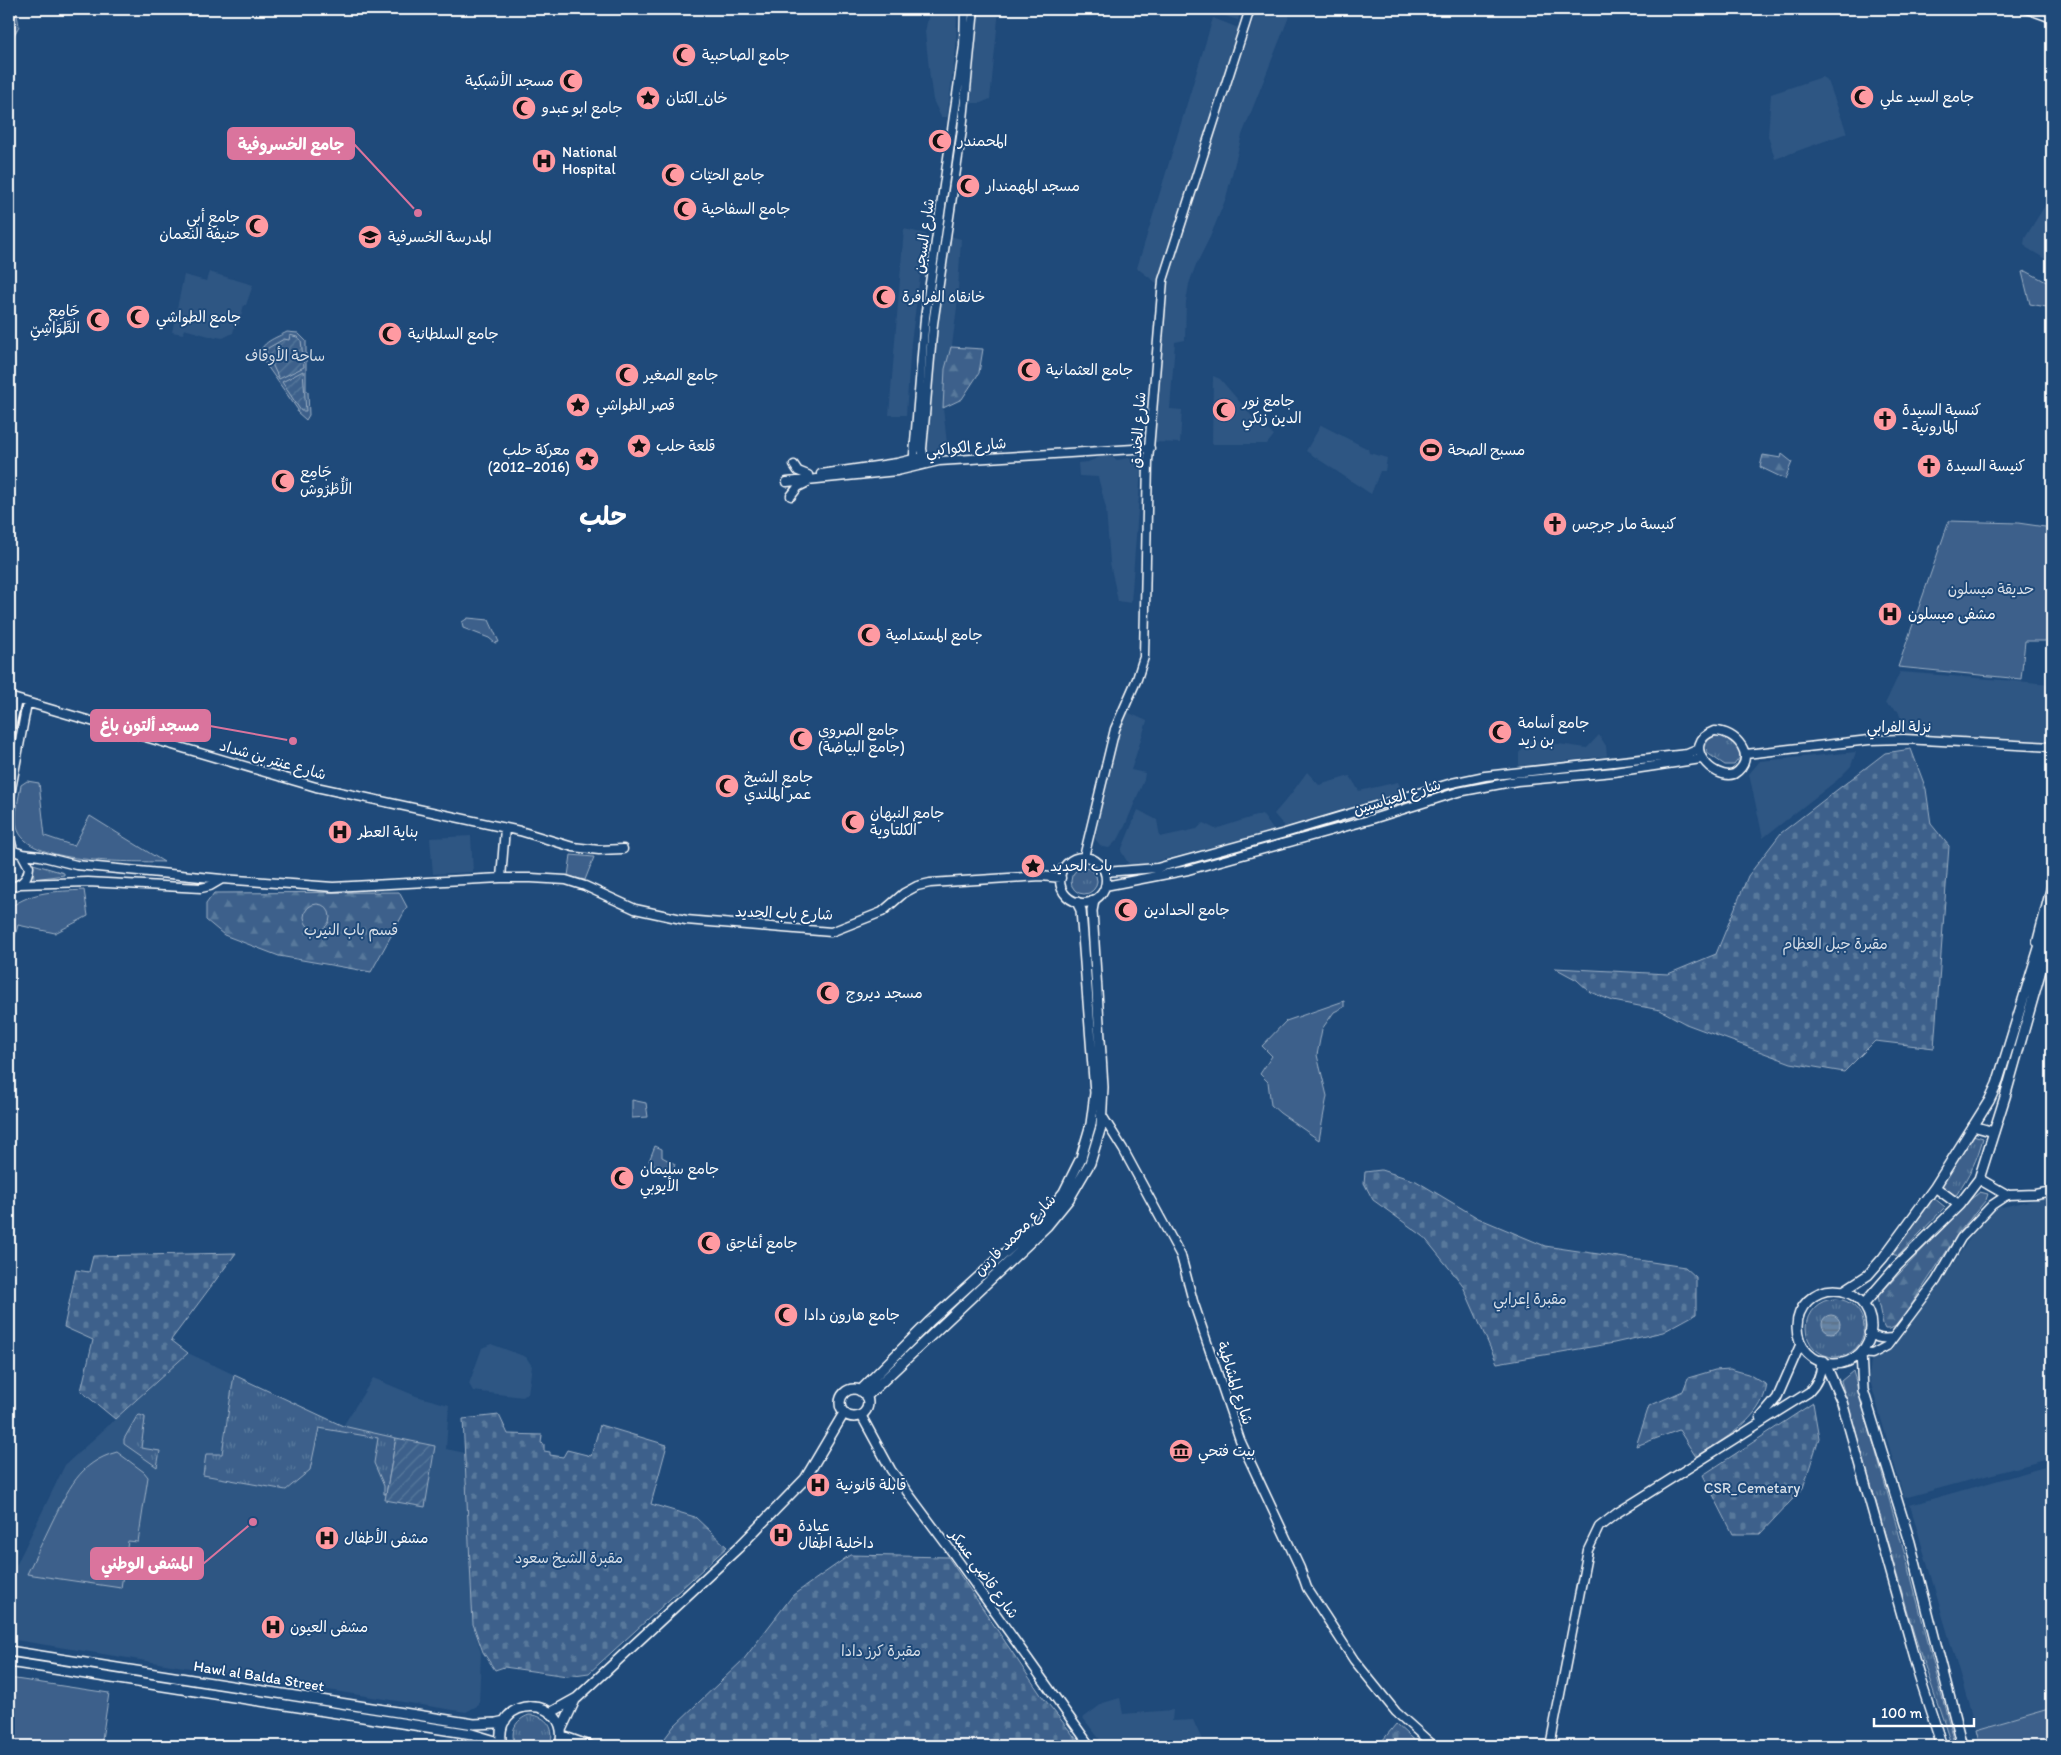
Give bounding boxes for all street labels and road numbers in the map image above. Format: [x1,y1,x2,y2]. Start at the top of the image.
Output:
street label: شارع السجن [910,197,939,275]
street label: شارع الخندق [1126,391,1151,469]
street label: شارع الكواكبي [925,434,1008,464]
street label: نزلة الفرابي [1867,718,1931,740]
street label: شارع عنتر بن شداد [217,736,328,785]
street label: شارع العباسيين [1351,775,1443,820]
street label: شارع باب الحديد [735,902,833,925]
street label: شارع محمد فارس [970,1190,1060,1280]
street label: شارع المشاطية [1212,1339,1257,1427]
street label: شارع قاضي عسكر [941,1524,1022,1624]
street label: Hawl al Balda Street [192,1657,326,1695]

